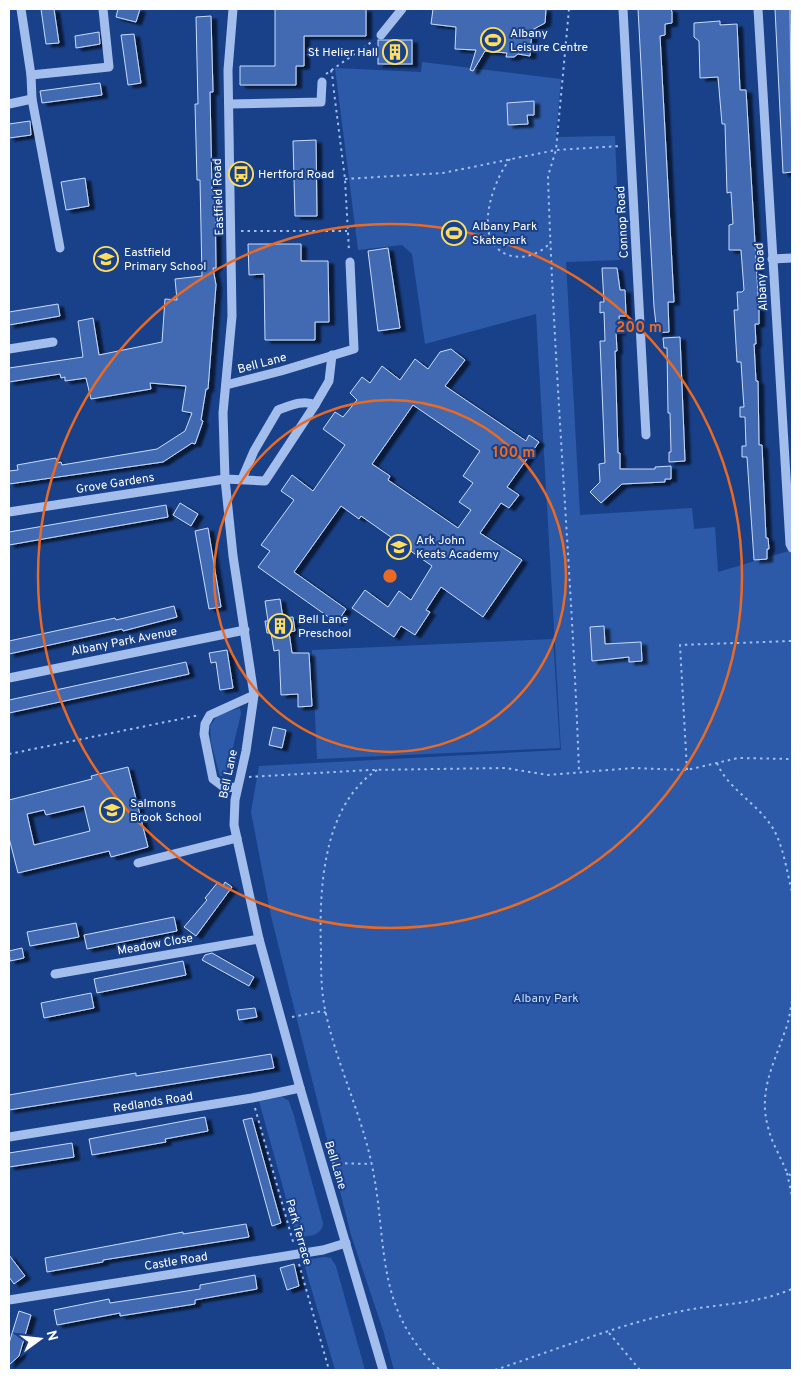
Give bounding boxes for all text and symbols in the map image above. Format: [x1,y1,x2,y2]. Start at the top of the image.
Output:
place label: Albany Leisure Centre [510,26,588,56]
sports icon: Albany Leisure Centre [480,27,506,53]
building icon: St Helier Hall [382,39,408,65]
place label: St Helier Hall [308,45,378,61]
street label: Eastfield Road [210,158,228,236]
bus stop icon: Hertford Road [228,161,254,187]
place label: Hertford Road [258,167,334,183]
street label: Connop Road [613,185,633,258]
place label: Albany Park Skatepark [472,219,537,249]
sports icon: Albany Park Skatepark [441,220,467,246]
street label: Albany Road [752,242,772,312]
place label: Eastfield Primary School [124,245,207,275]
school or university icon: Eastfield Primary School [93,246,119,272]
text: 200 m [616,319,662,338]
street label: Bell Lane [236,350,289,378]
text: 100 m [493,444,535,463]
street label: Grove Gardens [75,470,156,498]
place label: Ark John Keats Academy [416,533,499,563]
school or university icon: Ark John Keats Academy [386,534,412,560]
centre of rings [381,567,399,585]
place label: Bell Lane Preschool [298,612,351,642]
building icon: Bell Lane Preschool [267,613,293,639]
street label: Albany Park Avenue [70,624,179,660]
street label: Bell Lane [216,748,242,800]
place label: Salmons Brook School [130,796,202,826]
school or university icon: Salmons Brook School [99,797,125,823]
street label: Meadow Close [116,930,194,960]
park label: Albany Park [513,991,579,1007]
street label: Redlands Road [112,1089,194,1117]
street label: Bell Lane [320,1139,350,1192]
street label: Park Terrace [281,1198,315,1267]
street label: Castle Road [143,1249,209,1275]
north arrow [15,1314,65,1364]
text: N [42,1329,61,1343]

